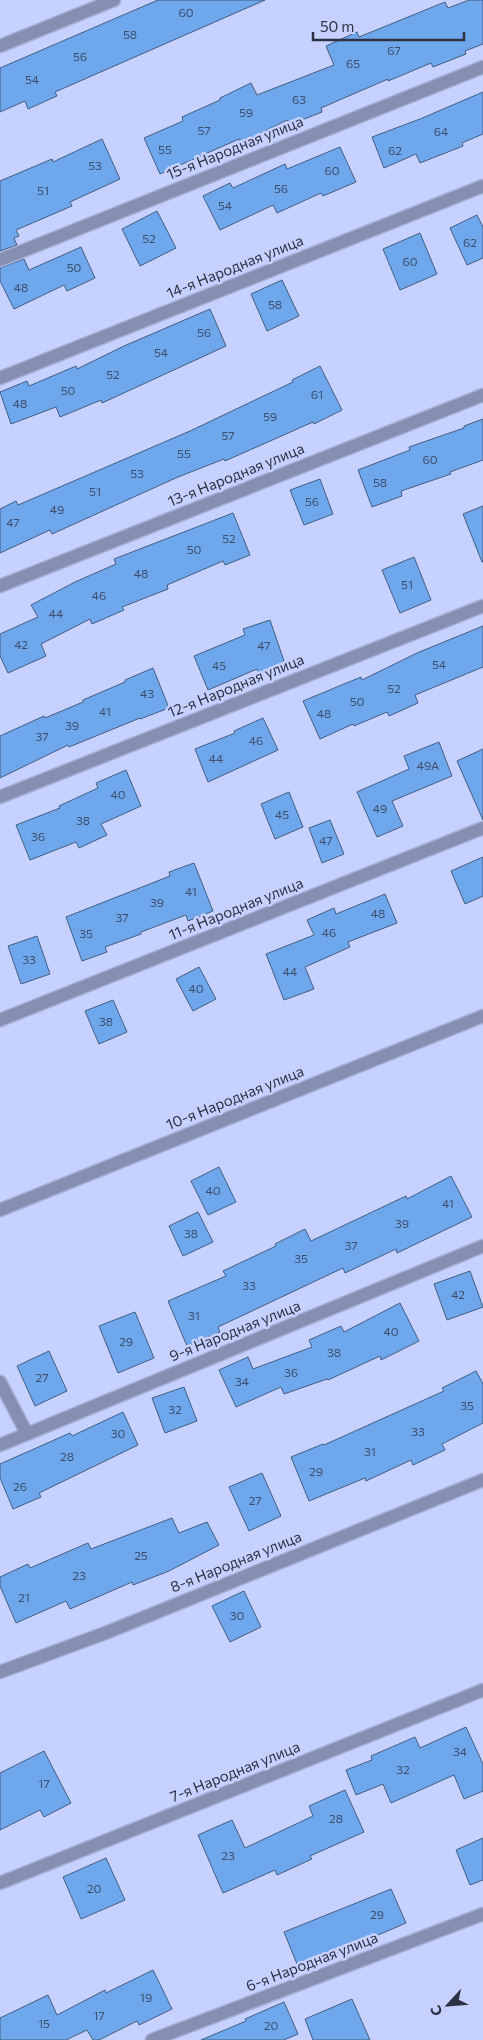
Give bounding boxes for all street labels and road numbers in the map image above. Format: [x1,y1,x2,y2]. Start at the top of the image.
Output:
street label: 15-я Народная улица [164,111,306,183]
street label: 14-я Народная улица [164,230,306,302]
street label: 13-я Народная улица [165,438,306,510]
street label: 12-я Народная улица [165,650,306,721]
street label: 11-я Народная улица [166,873,306,943]
street label: 10-я Народная улица [163,1061,306,1133]
street label: 9-я Народная улица [166,1296,303,1365]
street label: 8-я Народная улица [167,1527,304,1596]
street label: 7-я Народная улица [167,1737,302,1805]
street label: 6-я Народная улица [243,1928,380,1995]

